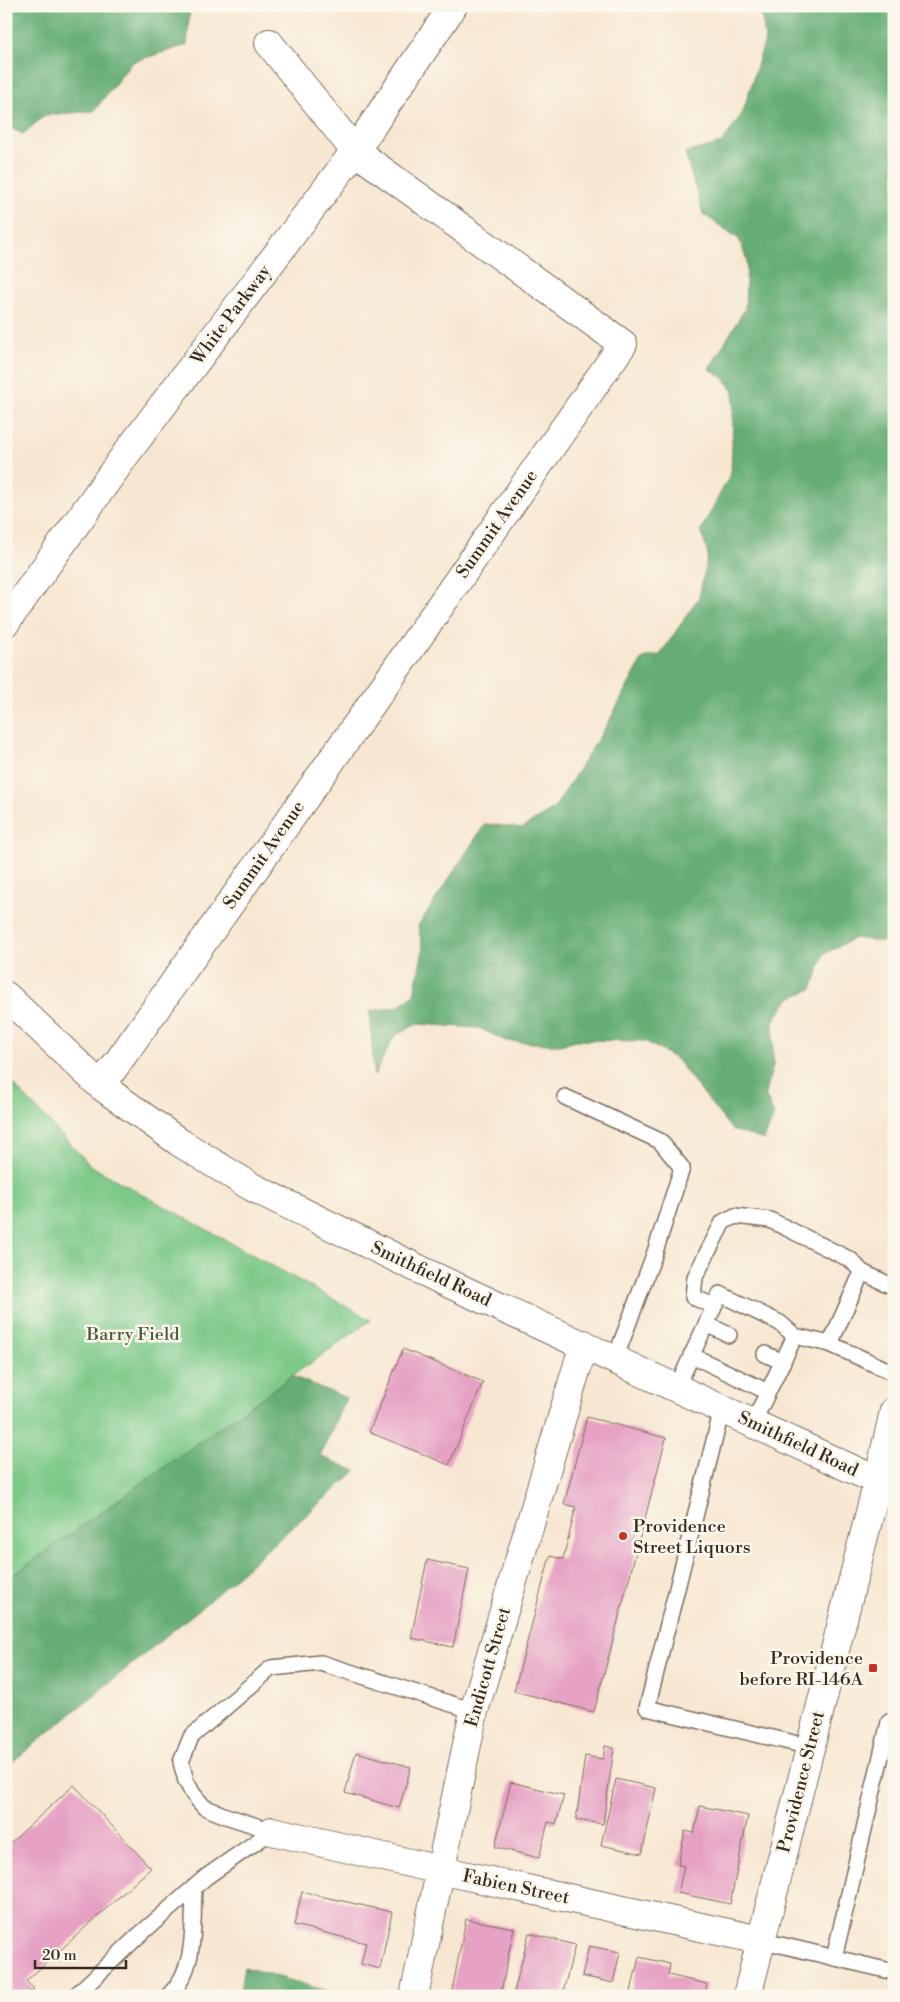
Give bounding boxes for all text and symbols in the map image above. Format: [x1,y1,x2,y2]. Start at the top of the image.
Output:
street label: White Parkway [185,260,276,370]
street label: Summit Avenue [451,465,543,583]
street label: Summit Avenue [218,796,310,914]
street label: Smithfield Road [367,1236,496,1312]
park label: Barry Field [86,1323,180,1346]
street label: Smithfield Road [734,1406,863,1482]
place label: Providence Street Liquors [633,1515,751,1559]
marker: Providence Street Liquors [617,1530,629,1542]
street label: Endicott Street [460,1604,516,1730]
place label: Providence before RI-146A [740,1647,864,1691]
marker: Providence before RI-146A [867,1662,879,1674]
street label: Providence Street [772,1708,830,1855]
street label: Fabien Street [461,1864,572,1910]
scale bar [35,1937,126,1969]
text: 20 m [42,1946,77,1965]

